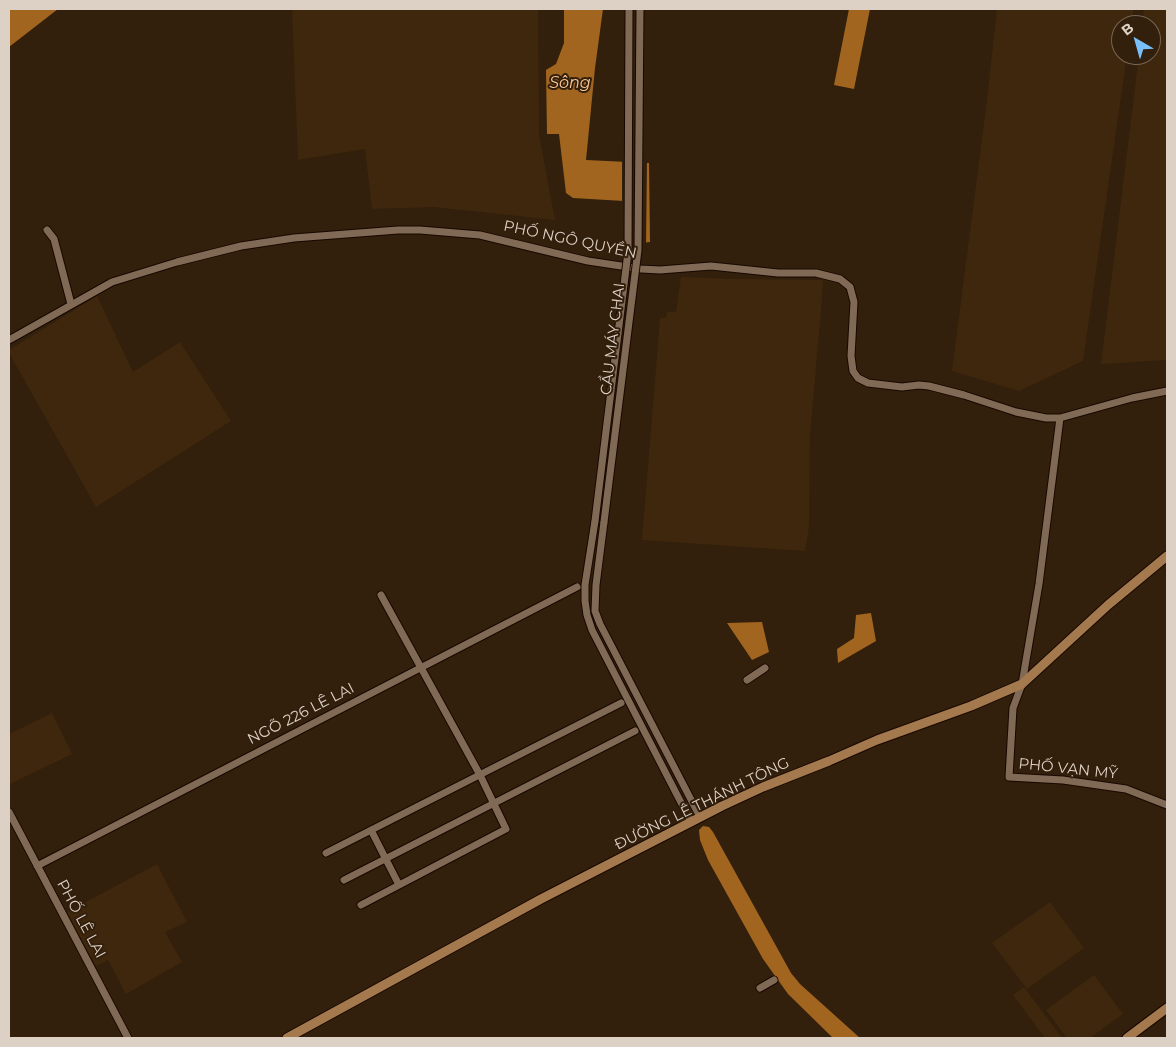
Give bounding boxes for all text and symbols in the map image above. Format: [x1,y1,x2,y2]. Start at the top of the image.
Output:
north arrow [1111,15,1161,65]
text: B [1118,19,1137,39]
water label: Sông [549,73,591,93]
street label: PHỐ NGÔ QUYỀN [502,217,638,263]
street label: CẦU MÁY CHAI [597,282,629,396]
street label: NGÕ 226 LÊ LAI [245,679,357,749]
street label: ĐƯỜNG LÊ THÁNH TÔNG [612,754,792,854]
street label: PHỐ VẠN MỸ [1017,755,1119,783]
street label: PHỐ LÊ LAI [53,877,109,961]

